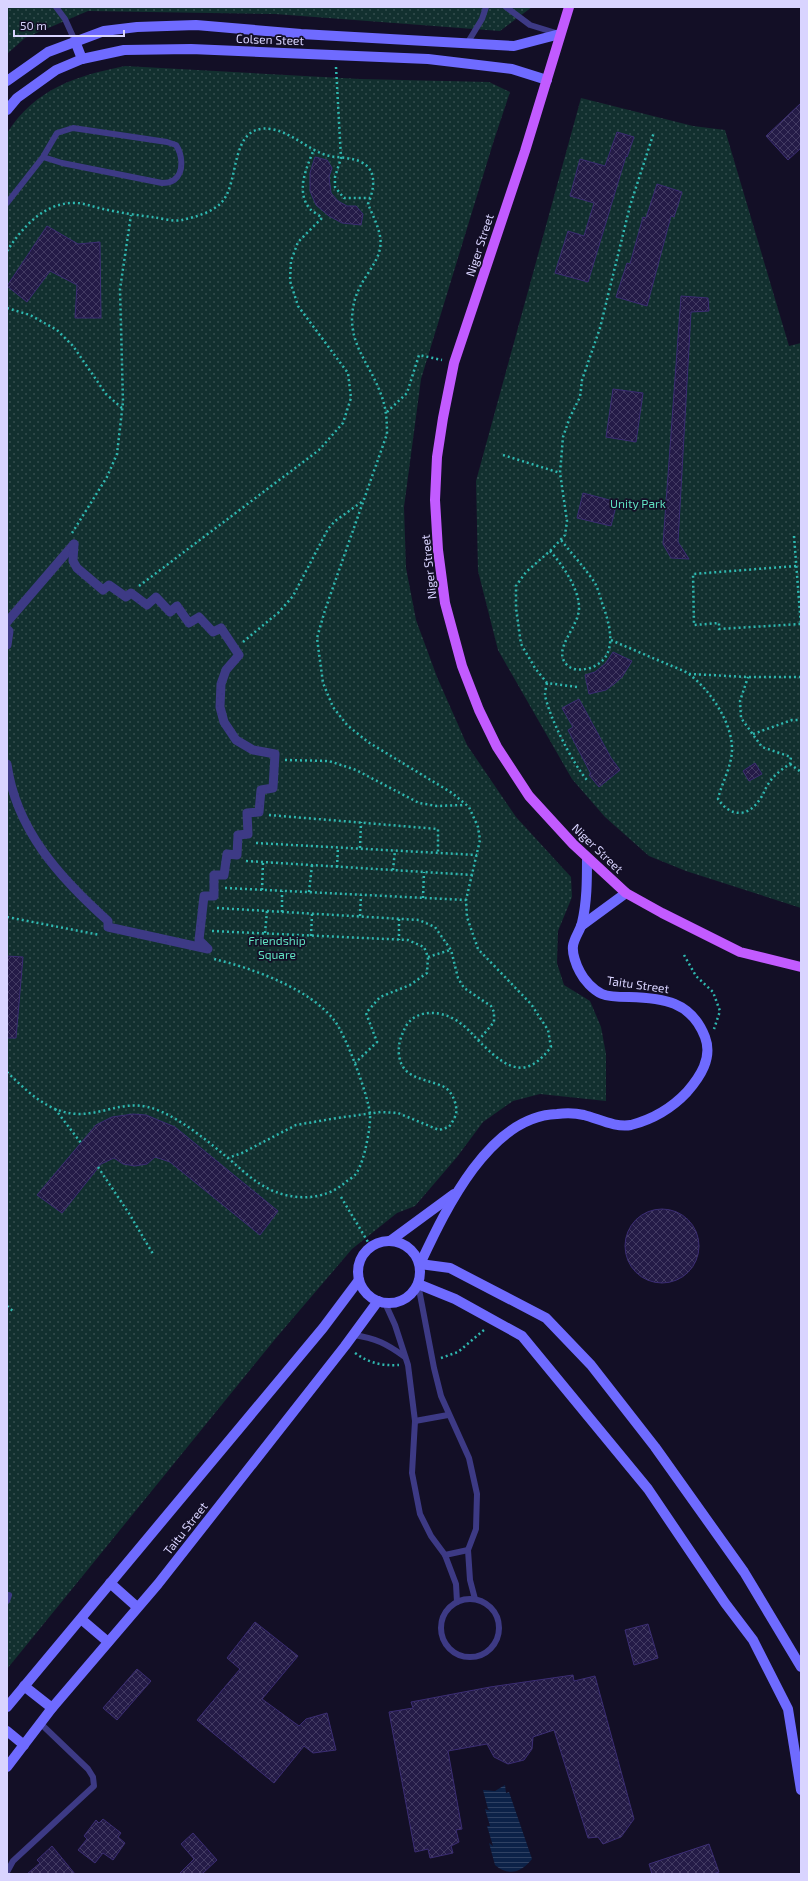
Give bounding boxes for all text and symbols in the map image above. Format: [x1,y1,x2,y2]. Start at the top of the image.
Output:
scale bar [14,12,124,38]
text: 50 m [20,18,47,32]
street label: Colsen Steet [236,31,305,47]
street label: Niger Street [462,211,496,278]
park label: Unity Park [610,496,666,510]
street label: Niger Street [418,533,438,600]
street label: Niger Street [570,820,627,876]
park label: Friendship Square [248,933,306,961]
street label: Taitu Street [606,973,671,995]
street label: Taitu Street [160,1499,210,1557]

